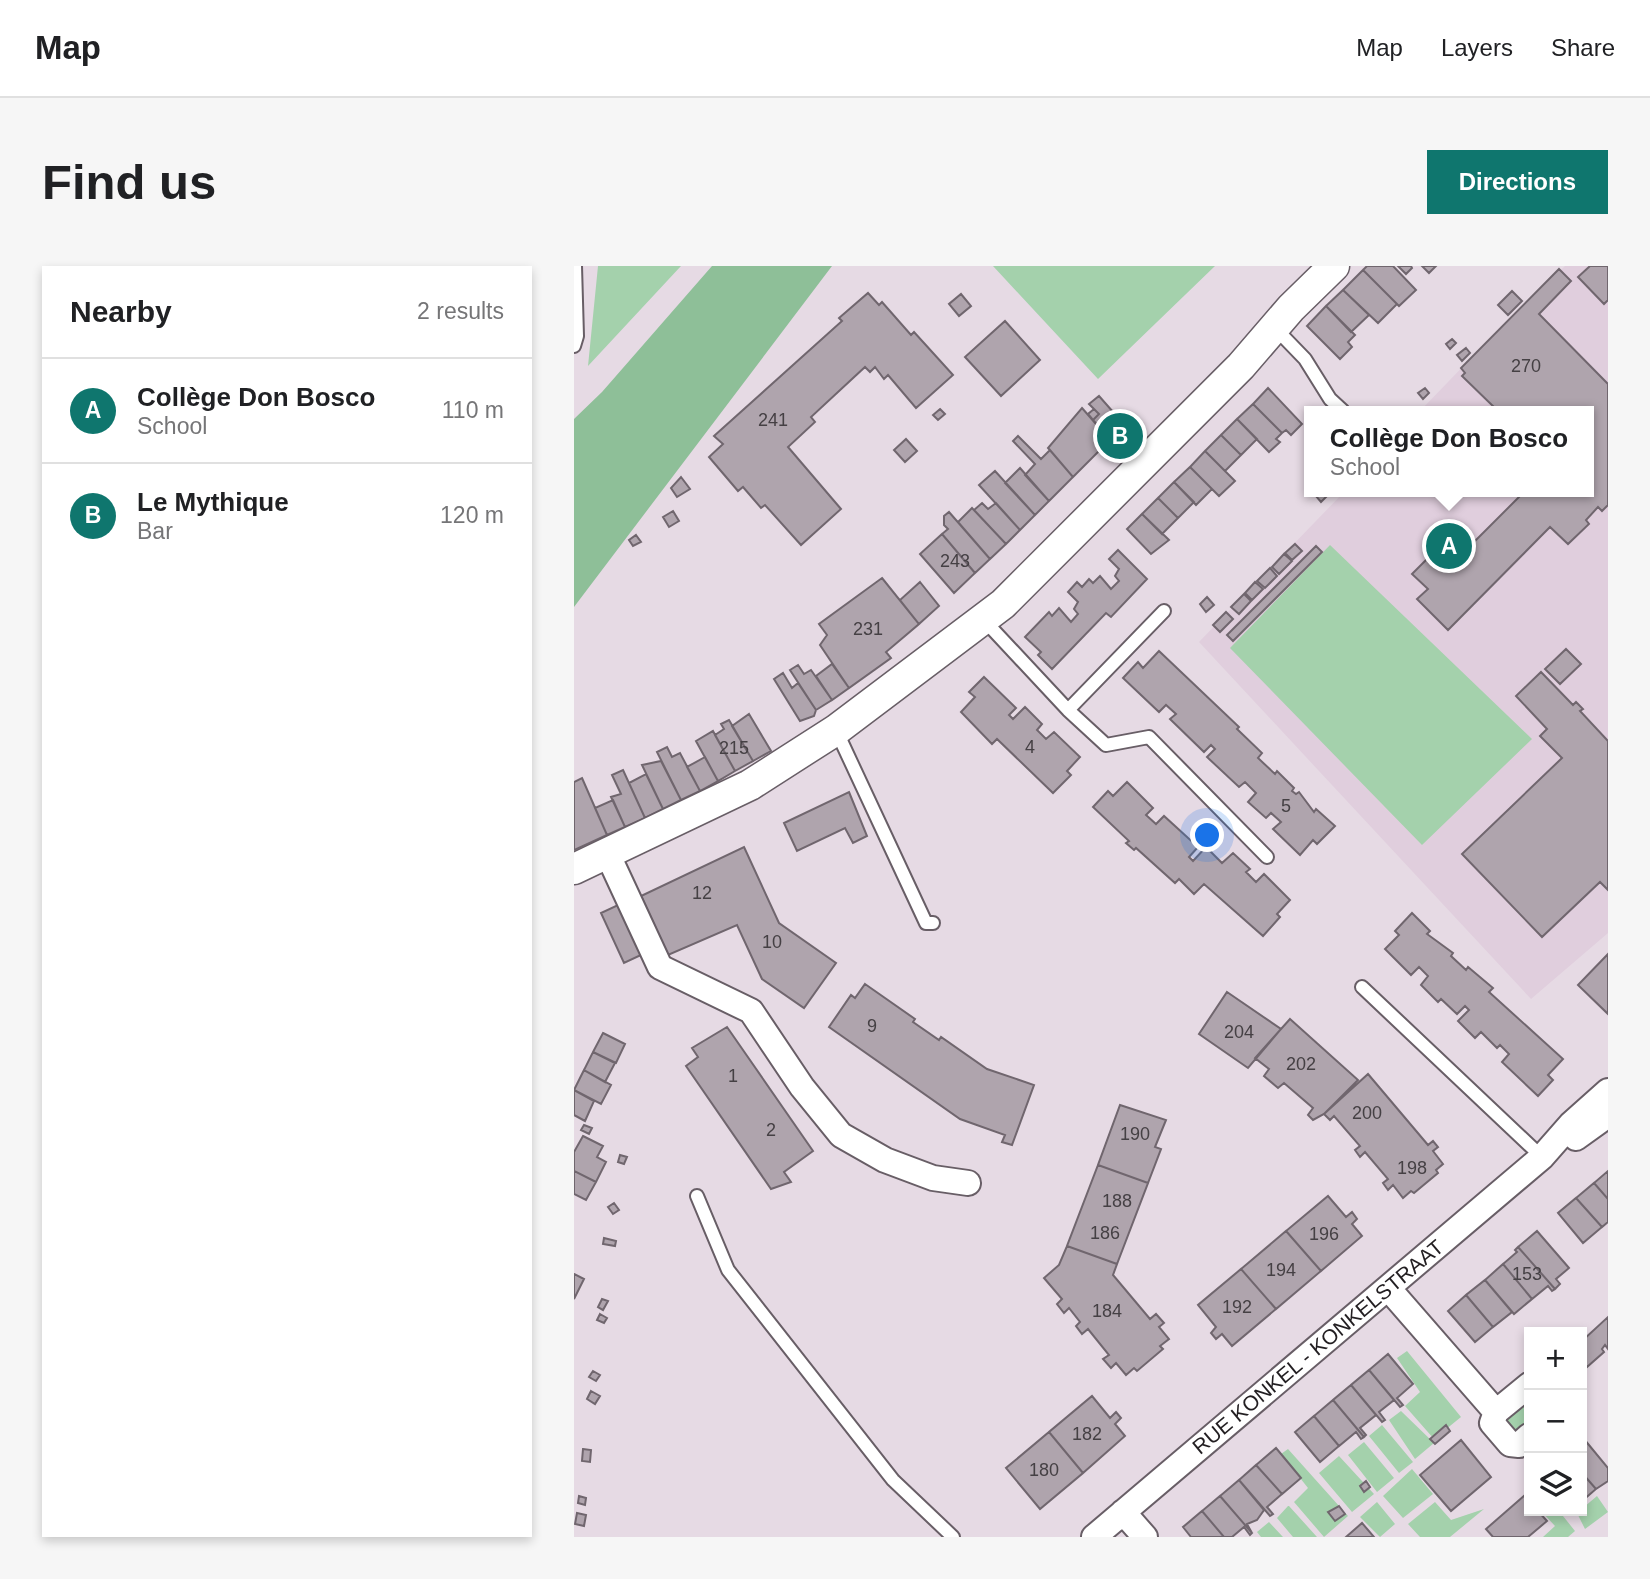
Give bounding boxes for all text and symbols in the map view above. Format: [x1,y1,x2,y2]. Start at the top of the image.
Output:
text: Map [35,29,101,66]
text: Map [1356,34,1403,61]
text: Layers [1441,34,1513,61]
text: Share [1551,34,1615,61]
button: Directions [1427,150,1608,214]
text: Find us [42,155,216,209]
text: Nearby [70,295,172,328]
text: 2 results [417,298,504,324]
house number: 270 [1511,356,1541,376]
text: Collège Don Bosco [137,382,375,412]
text: A [85,397,101,423]
text: 110 m [442,397,504,423]
popup [1304,406,1594,497]
house number: 241 [758,410,788,430]
pin: B [1097,410,1143,462]
text: School [137,413,207,439]
text: Collège Don Bosco [1330,423,1568,453]
text: School [1330,454,1400,480]
text: Le Mythique [137,487,289,517]
text: B [85,502,101,528]
text: 120 m [440,502,504,528]
text: Bar [137,518,173,544]
pin: A [1426,520,1472,572]
house number: 243 [940,551,970,571]
house number: 231 [853,619,883,639]
house number: 4 [1025,737,1035,757]
house number: 215 [719,738,749,758]
house number: 5 [1281,796,1291,816]
your location [1190,818,1224,852]
house number: 12 [692,883,712,903]
house number: 10 [762,932,782,952]
house number: 9 [867,1016,877,1036]
house number: 204 [1224,1022,1254,1042]
house number: 202 [1286,1054,1316,1074]
house number: 1 [728,1066,738,1086]
house number: 200 [1352,1103,1382,1123]
house number: 2 [766,1120,776,1140]
house number: 190 [1120,1124,1150,1144]
house number: 198 [1397,1158,1427,1178]
house number: 188 [1102,1191,1132,1211]
house number: 186 [1090,1223,1120,1243]
house number: 196 [1309,1224,1339,1244]
street label: RUE KONKEL - KONKELSTRAAT [1188,1235,1448,1458]
house number: 194 [1266,1260,1296,1280]
house number: 153 [1512,1264,1542,1284]
house number: 192 [1222,1297,1252,1317]
house number: 184 [1092,1301,1122,1321]
map controls [1524,1327,1587,1516]
button: + [1524,1327,1587,1390]
button: − [1524,1390,1587,1453]
house number: 182 [1072,1424,1102,1444]
button: layers [1524,1453,1587,1516]
house number: 180 [1029,1460,1059,1480]

